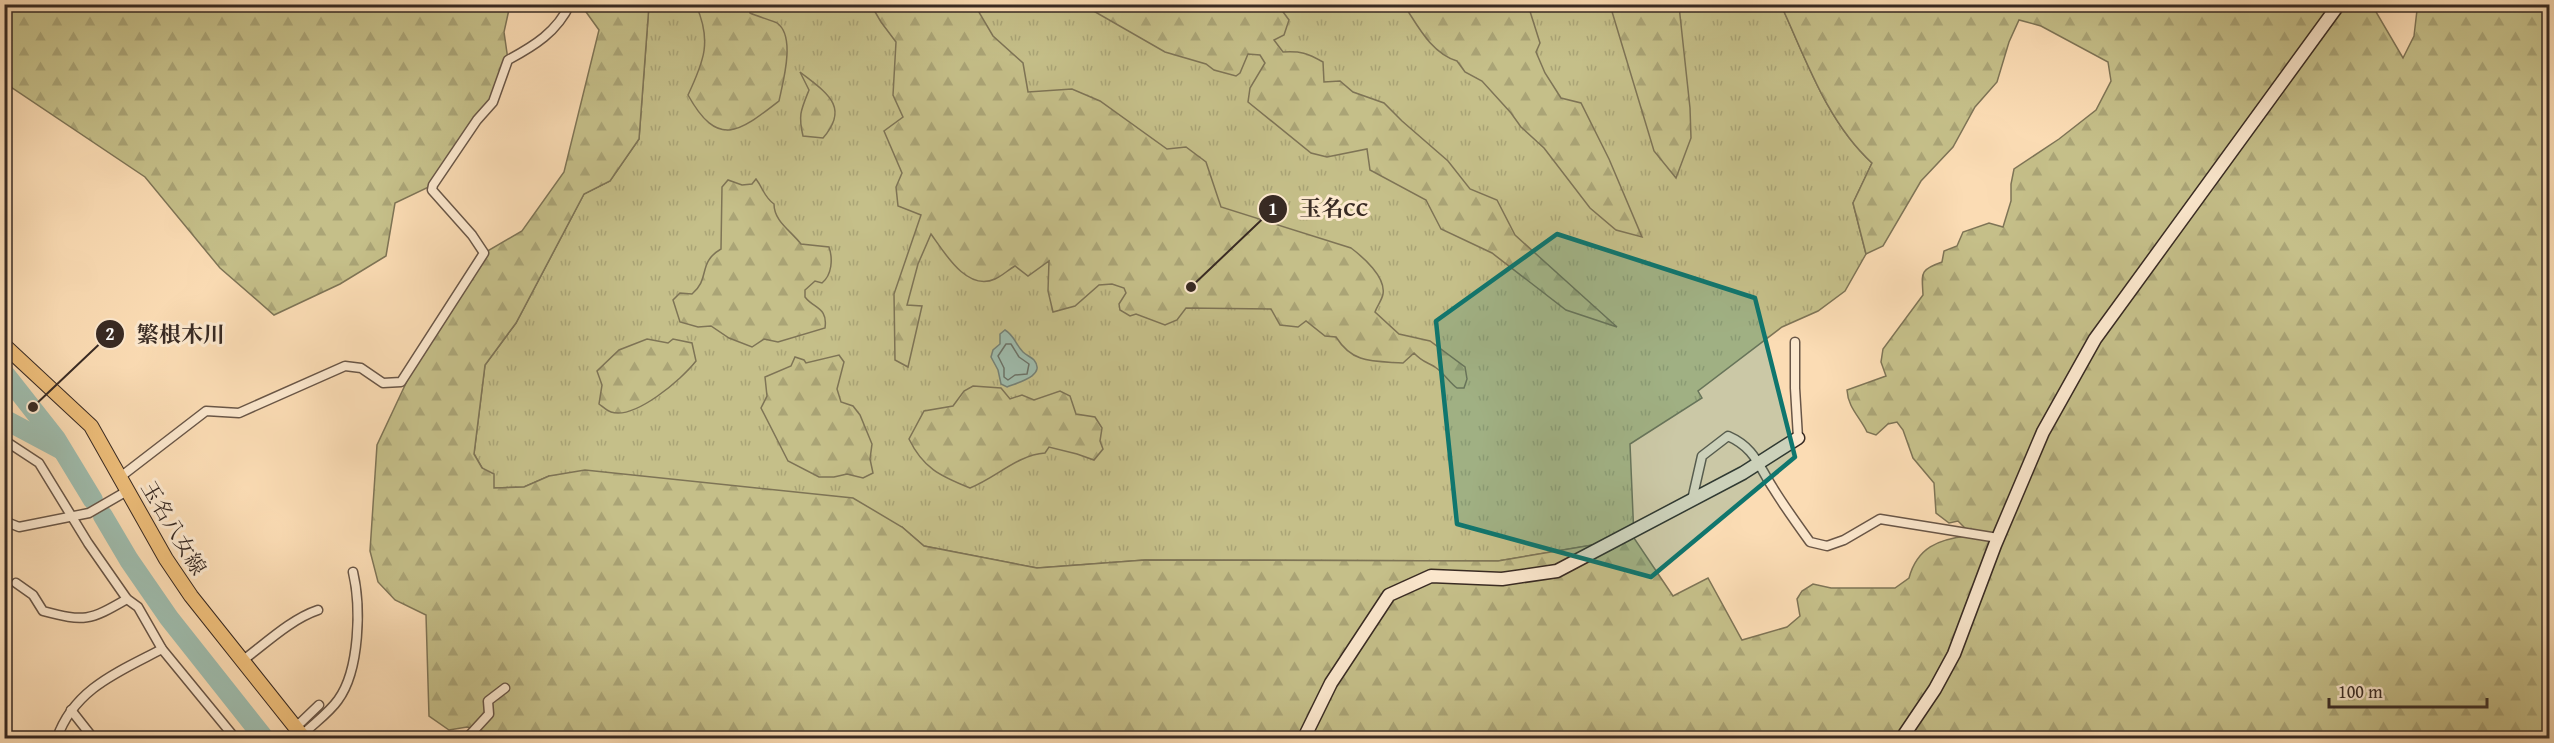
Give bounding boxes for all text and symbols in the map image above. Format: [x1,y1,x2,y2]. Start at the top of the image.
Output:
callout: 玉名CC [1258,189,1381,229]
text: 玉名CC [1300,192,1368,224]
text: 1 [1268,195,1278,222]
callout: 繁根木川 [95,314,237,354]
text: 繁根木川 [137,318,225,350]
text: 2 [105,320,115,347]
street label: 玉名八女線 [134,475,214,581]
scale bar [2329,671,2486,709]
text: 100 m [2338,678,2383,705]

